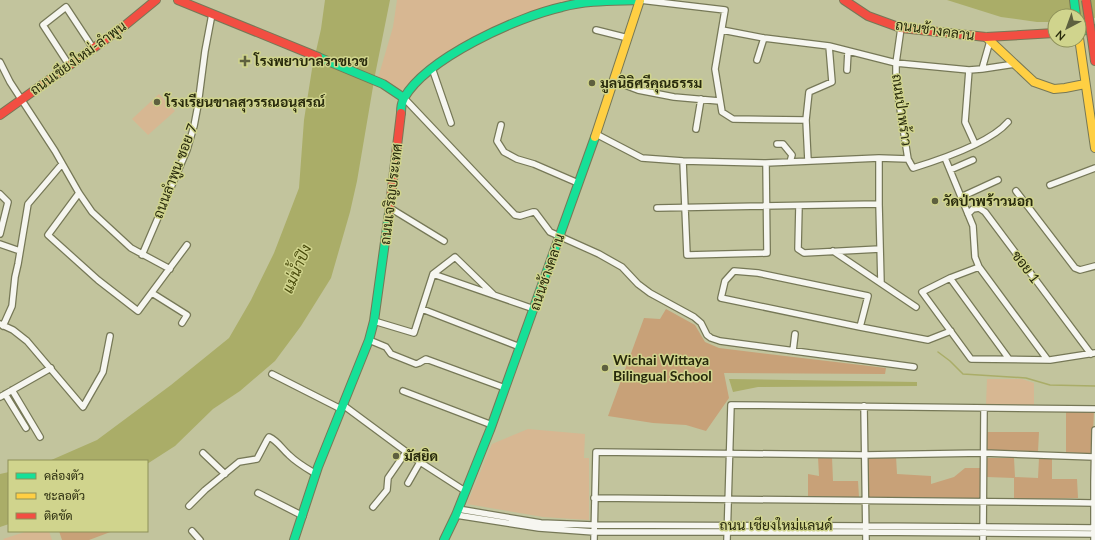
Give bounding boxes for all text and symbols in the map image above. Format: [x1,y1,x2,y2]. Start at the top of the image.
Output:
north arrow [1047,8,1087,48]
street label: ถนนช้างคลาน [894,16,976,43]
street label: ถนนเชียงใหม่-ลำพูน [26,17,130,100]
text: N [1053,28,1068,44]
place label: โรงพยาบาลราชเวช [253,52,368,69]
marker: โรงพยาบาลราชเวช [239,55,251,67]
street label: ถนนป่าพร้าว [889,73,916,147]
place label: มูลนิธิศรีคุณธรรม [600,74,702,94]
marker: มูลนิธิศรีคุณธรรม [587,78,597,88]
place label: โรงเรียนขาลสุวรรณอนุสรณ์ [164,93,326,113]
marker: โรงเรียนขาลสุวรรณอนุสรณ์ [152,97,162,107]
street label: ถนนลำพูน ซอย 7 [149,121,202,221]
street label: ถนนเจริญประเทศ [376,142,406,246]
place label: วัดป่าพร้าวนอก [943,192,1033,209]
marker: วัดป่าพร้าวนอก [930,196,940,206]
street label: ถนนช้างคลาน [525,231,568,312]
water label: แม่น้ำปิง [275,240,314,296]
street label: ซอย 1 [1009,247,1044,286]
place label: Wichai Wittaya Bilingual School [613,351,712,384]
marker: Wichai Wittaya Bilingual School [600,363,610,373]
place label: มัสยิด [404,447,438,464]
marker: มัสยิด [391,451,401,461]
legend [8,460,148,532]
text: คล่องตัว [44,468,84,483]
text: ชะลอตัว [44,488,85,503]
text: ติดขัด [44,508,73,523]
street label: ถนน เชียงใหม่แลนด์ [720,516,832,533]

